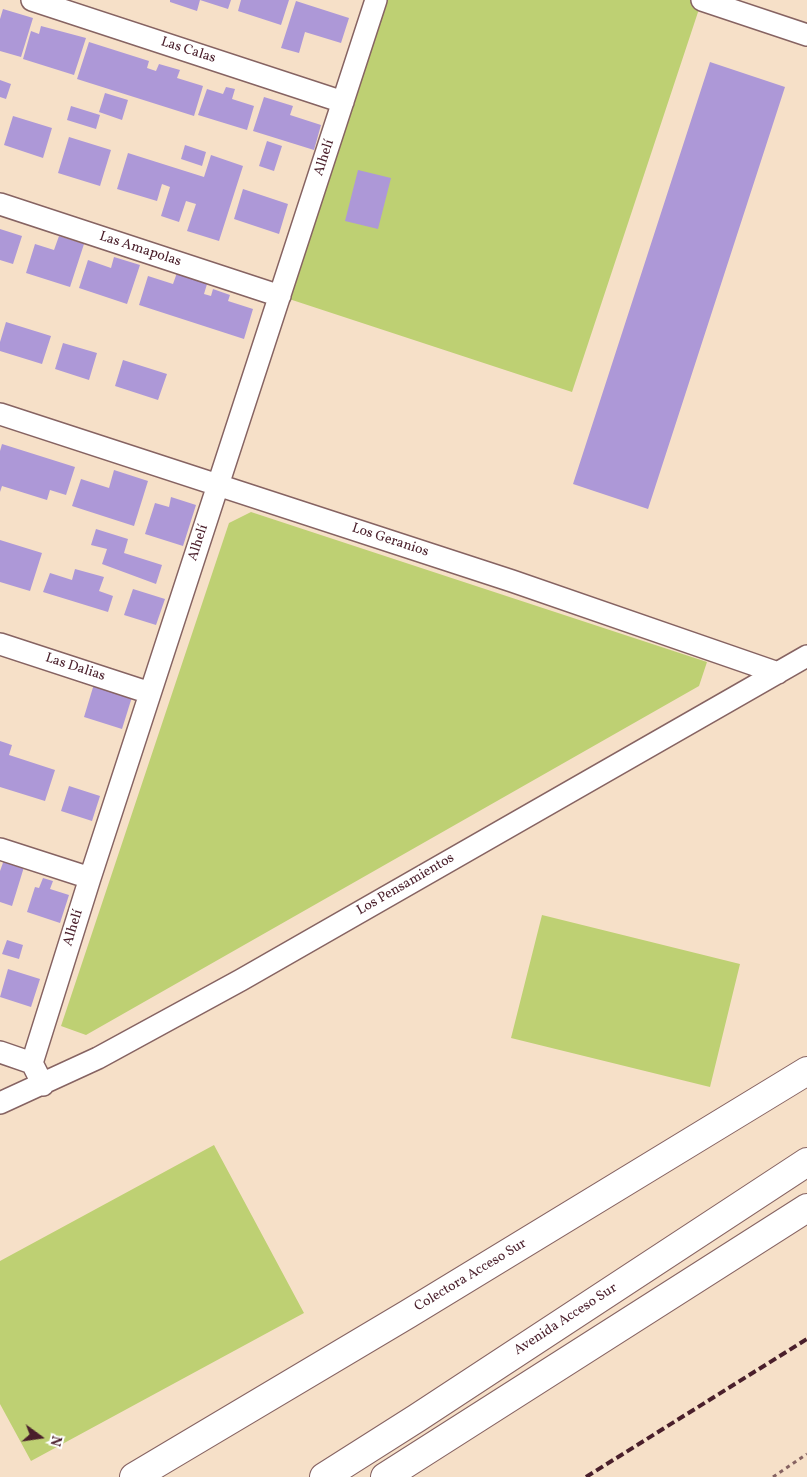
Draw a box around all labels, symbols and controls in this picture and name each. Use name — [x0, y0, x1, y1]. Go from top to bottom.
street label: Las Calas — [158, 34, 218, 68]
street label: Alhelí — [311, 138, 339, 178]
street label: Las Amapolas — [97, 229, 183, 271]
street label: Los Geranios — [349, 521, 431, 561]
street label: Alhelí — [185, 523, 213, 563]
street label: Las Dalias — [43, 650, 107, 686]
street label: Los Pensamientos — [354, 850, 458, 920]
street label: Alhelí — [60, 908, 88, 948]
street label: Colectora Acceso Sur — [412, 1236, 530, 1316]
street label: Avenida Acceso Sur — [511, 1280, 621, 1360]
north arrow — [15, 1412, 65, 1462]
text: N — [45, 1434, 65, 1448]

